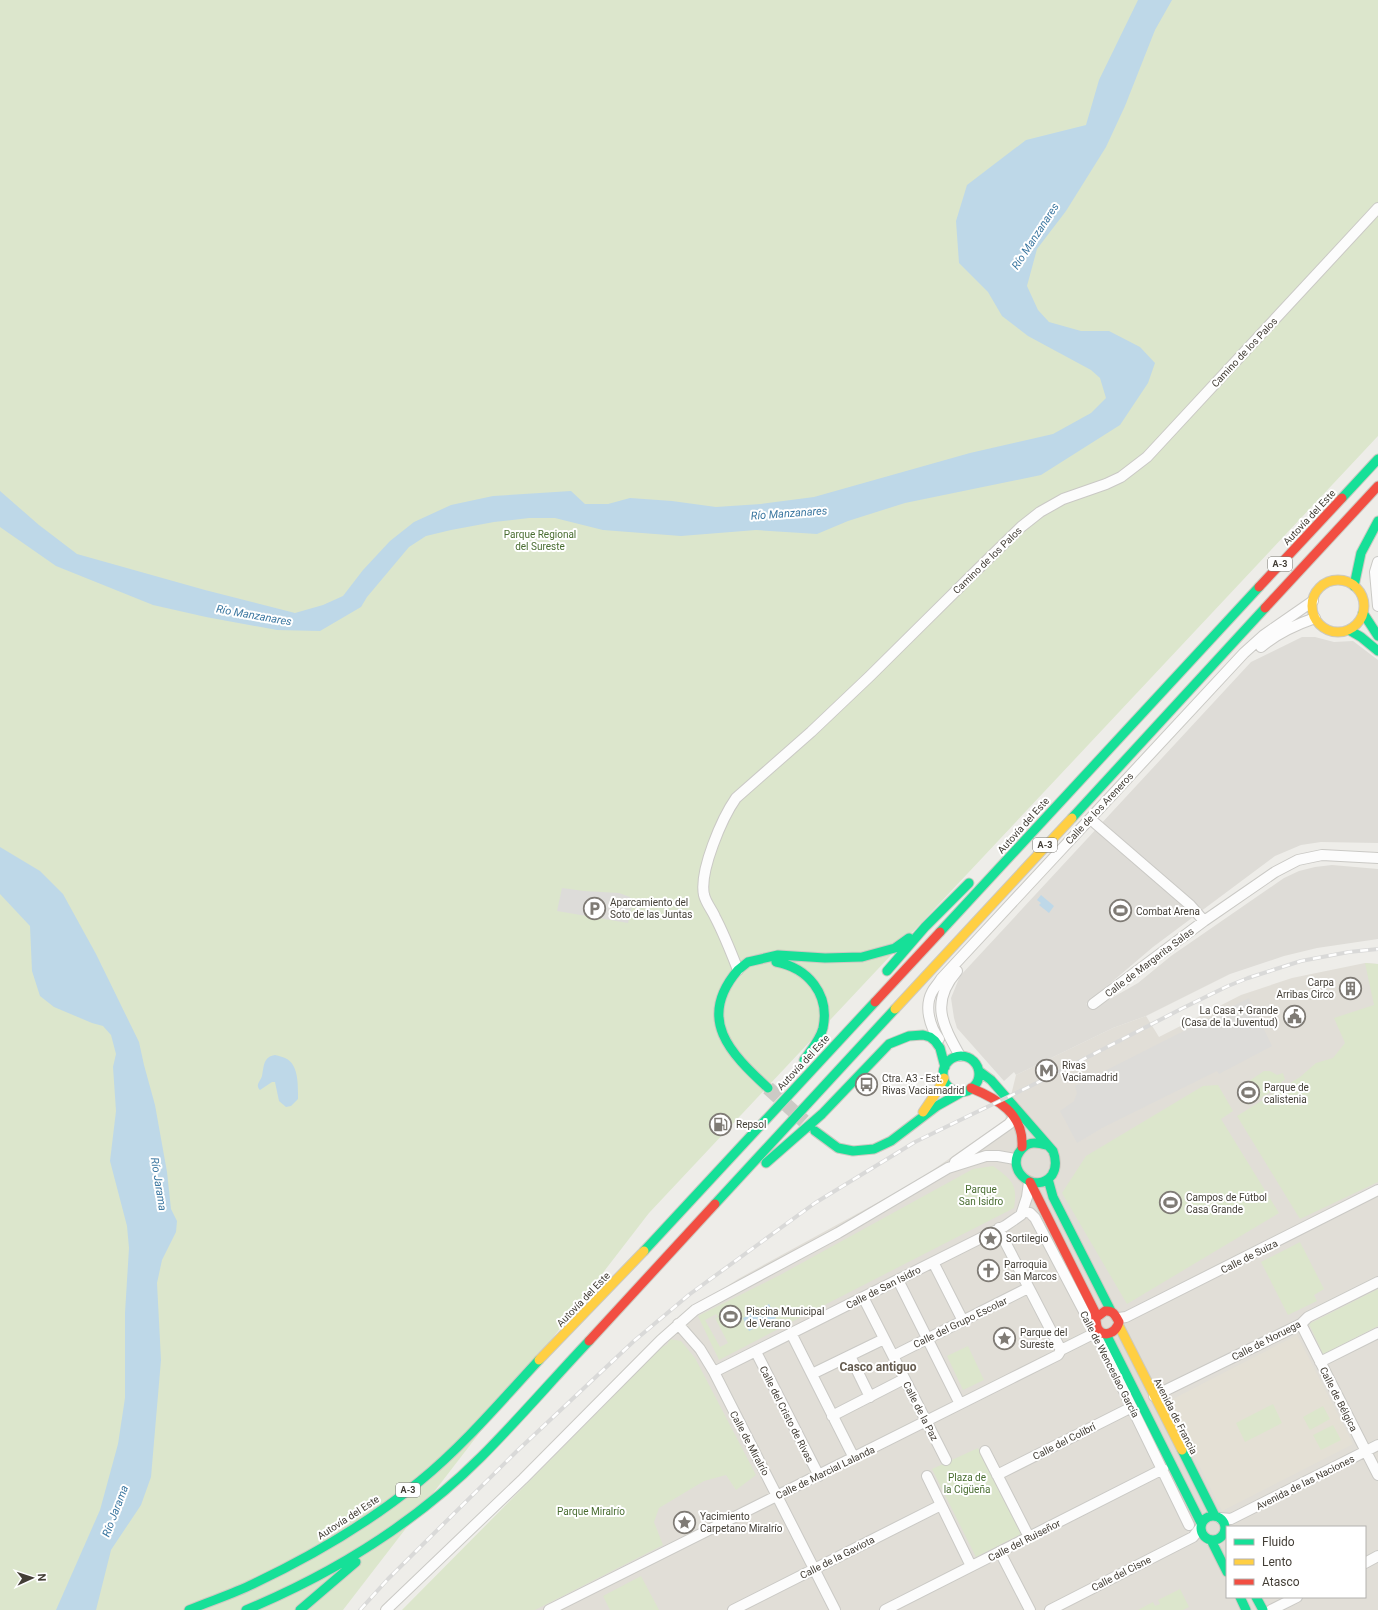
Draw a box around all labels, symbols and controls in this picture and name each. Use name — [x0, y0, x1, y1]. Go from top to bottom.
water label: Río Manzanares — [1009, 200, 1062, 272]
street label: Camino de los Palos — [1209, 315, 1279, 389]
street label: Autovía del Este — [1281, 488, 1338, 547]
water label: Río Manzanares — [750, 504, 828, 523]
street label: Camino de los Palos — [951, 525, 1024, 596]
park label: Parque Regional del Sureste — [504, 529, 576, 552]
road number: A-3 — [1268, 557, 1292, 571]
water label: Río Manzanares — [215, 602, 293, 629]
street label: Calle de los Areneros — [1063, 770, 1135, 846]
street label: Autovía del Este — [995, 795, 1051, 856]
road number: A-3 — [1033, 838, 1057, 852]
parking icon: Aparcamiento del Soto de las Juntas — [581, 895, 607, 921]
place label: Aparcamiento del Soto de las Juntas — [610, 897, 692, 920]
sports icon: Combat Arena — [1107, 898, 1133, 924]
place label: Combat Arena — [1136, 906, 1200, 917]
street label: Calle de Margarita Salas — [1103, 926, 1196, 999]
building icon: Carpa Arribas Circo — [1337, 975, 1363, 1001]
place label: Carpa Arribas Circo — [1276, 977, 1334, 1000]
public building icon: La Casa + Grande (Casa de la Juventud) — [1281, 1003, 1307, 1029]
place label: La Casa + Grande (Casa de la Juventud) — [1181, 1005, 1278, 1029]
street label: Autovía del Este — [775, 1033, 832, 1092]
metro station icon: Rivas Vaciamadrid — [1034, 1058, 1060, 1084]
place label: Rivas Vaciamadrid — [1062, 1060, 1118, 1083]
bus stop icon: Ctra. A3 - Est. Rivas Vaciamadrid — [853, 1071, 879, 1097]
place label: Ctra. A3 - Est. Rivas Vaciamadrid — [882, 1073, 964, 1096]
sports icon: Parque de calistenia — [1236, 1080, 1262, 1106]
place label: Parque de calistenia — [1264, 1082, 1309, 1105]
fuel station icon: Repsol — [708, 1111, 734, 1137]
place label: Repsol — [736, 1119, 766, 1130]
water label: Río Jarama — [148, 1156, 169, 1212]
park label: Parque San Isidro — [959, 1184, 1003, 1207]
sports icon: Campos de Fútbol Casa Grande — [1158, 1190, 1184, 1216]
place label: Campos de Fútbol Casa Grande — [1186, 1192, 1267, 1215]
place icon: Sortilegio — [978, 1225, 1004, 1251]
place label: Sortilegio — [1006, 1233, 1049, 1244]
street label: Calle de Suiza — [1219, 1237, 1279, 1275]
church icon: Parroquia San Marcos — [975, 1257, 1001, 1283]
place label: Parroquia San Marcos — [1004, 1259, 1057, 1282]
street label: Calle de San Isidro — [844, 1264, 923, 1311]
street label: Autovía del Este — [555, 1270, 612, 1329]
street label: Calle del Grupo Escolar — [912, 1295, 1009, 1350]
sports icon: Piscina Municipal de Verano — [717, 1304, 743, 1330]
place label: Piscina Municipal de Verano — [746, 1306, 824, 1329]
street label: Calle de Wenceslao García — [1078, 1309, 1141, 1419]
street label: Calle de Noruega — [1230, 1318, 1303, 1363]
place icon: Parque del Sureste — [991, 1325, 1017, 1351]
place label: Parque del Sureste — [1020, 1327, 1067, 1350]
district label: Casco antiguo — [839, 1360, 917, 1374]
street label: Calle del Cristo de Rivas — [757, 1364, 816, 1464]
street label: Calle de Bélgica — [1318, 1365, 1360, 1433]
street label: Avenida de Francia — [1152, 1376, 1200, 1456]
street label: Calle de la Paz — [901, 1380, 940, 1443]
street label: Calle de Miralrío — [728, 1409, 771, 1478]
street label: Calle del Colibrí — [1031, 1421, 1098, 1462]
street label: Calle de Marcial Lalanda — [774, 1444, 877, 1501]
street label: Avenida de las Naciones — [1254, 1453, 1356, 1512]
park label: Plaza de la Cigüeña — [944, 1472, 990, 1495]
water label: Río Jarama — [100, 1483, 131, 1539]
road number: A-3 — [396, 1483, 420, 1497]
street label: Autovía del Este — [315, 1493, 381, 1541]
park label: Parque Miralrío — [557, 1506, 625, 1517]
place icon: Yacimiento Carpetano Miralrío — [671, 1509, 697, 1535]
place label: Yacimiento Carpetano Miralrío — [700, 1511, 783, 1534]
street label: Calle del Ruiseñor — [986, 1517, 1063, 1563]
legend — [1226, 1526, 1366, 1598]
street label: Calle de la Gaviota — [798, 1534, 876, 1581]
text: Fluido — [1262, 1535, 1295, 1549]
street label: Calle del Cisne — [1090, 1554, 1153, 1593]
text: Lento — [1262, 1555, 1292, 1569]
north arrow — [12, 1558, 52, 1598]
text: N — [35, 1573, 48, 1582]
text: Atasco — [1262, 1575, 1300, 1589]

